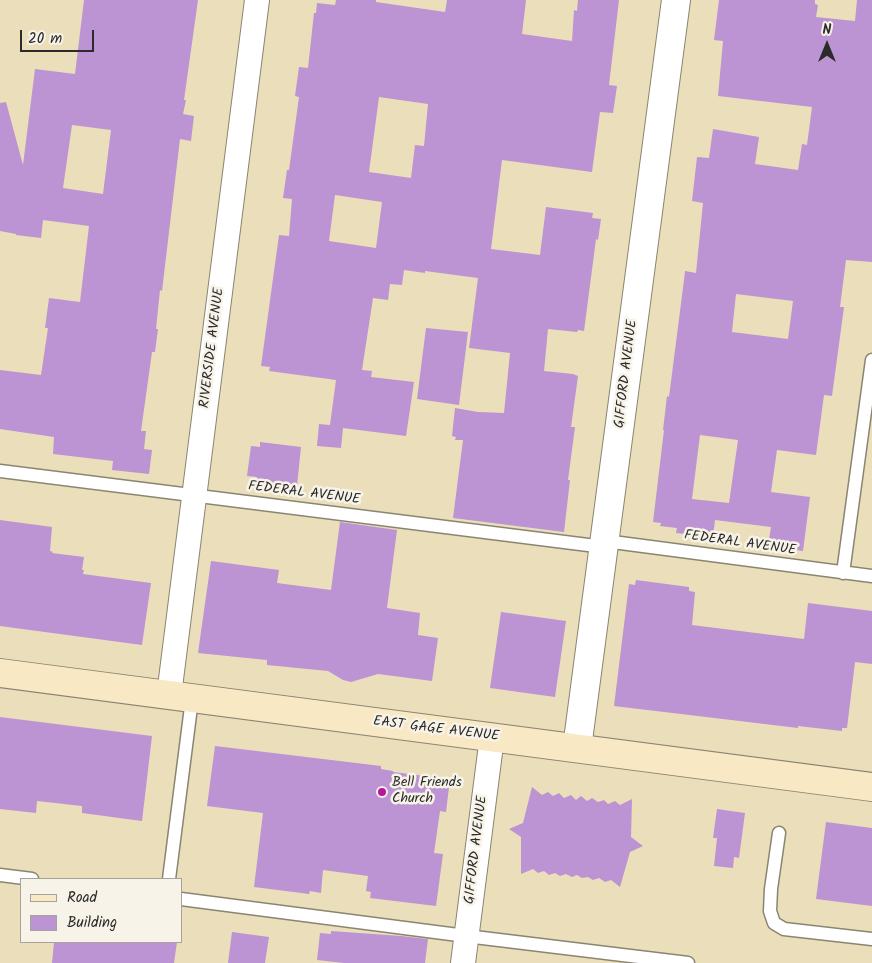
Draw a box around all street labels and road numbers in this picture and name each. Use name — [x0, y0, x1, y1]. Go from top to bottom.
street label: RIVERSIDE AVENUE — [197, 287, 229, 409]
street label: GIFFORD AVENUE — [612, 319, 642, 429]
street label: FEDERAL AVENUE — [247, 479, 361, 509]
street label: FEDERAL AVENUE — [683, 528, 797, 560]
street label: EAST GAGE AVENUE — [372, 714, 500, 746]
street label: GIFFORD AVENUE — [462, 795, 492, 905]

